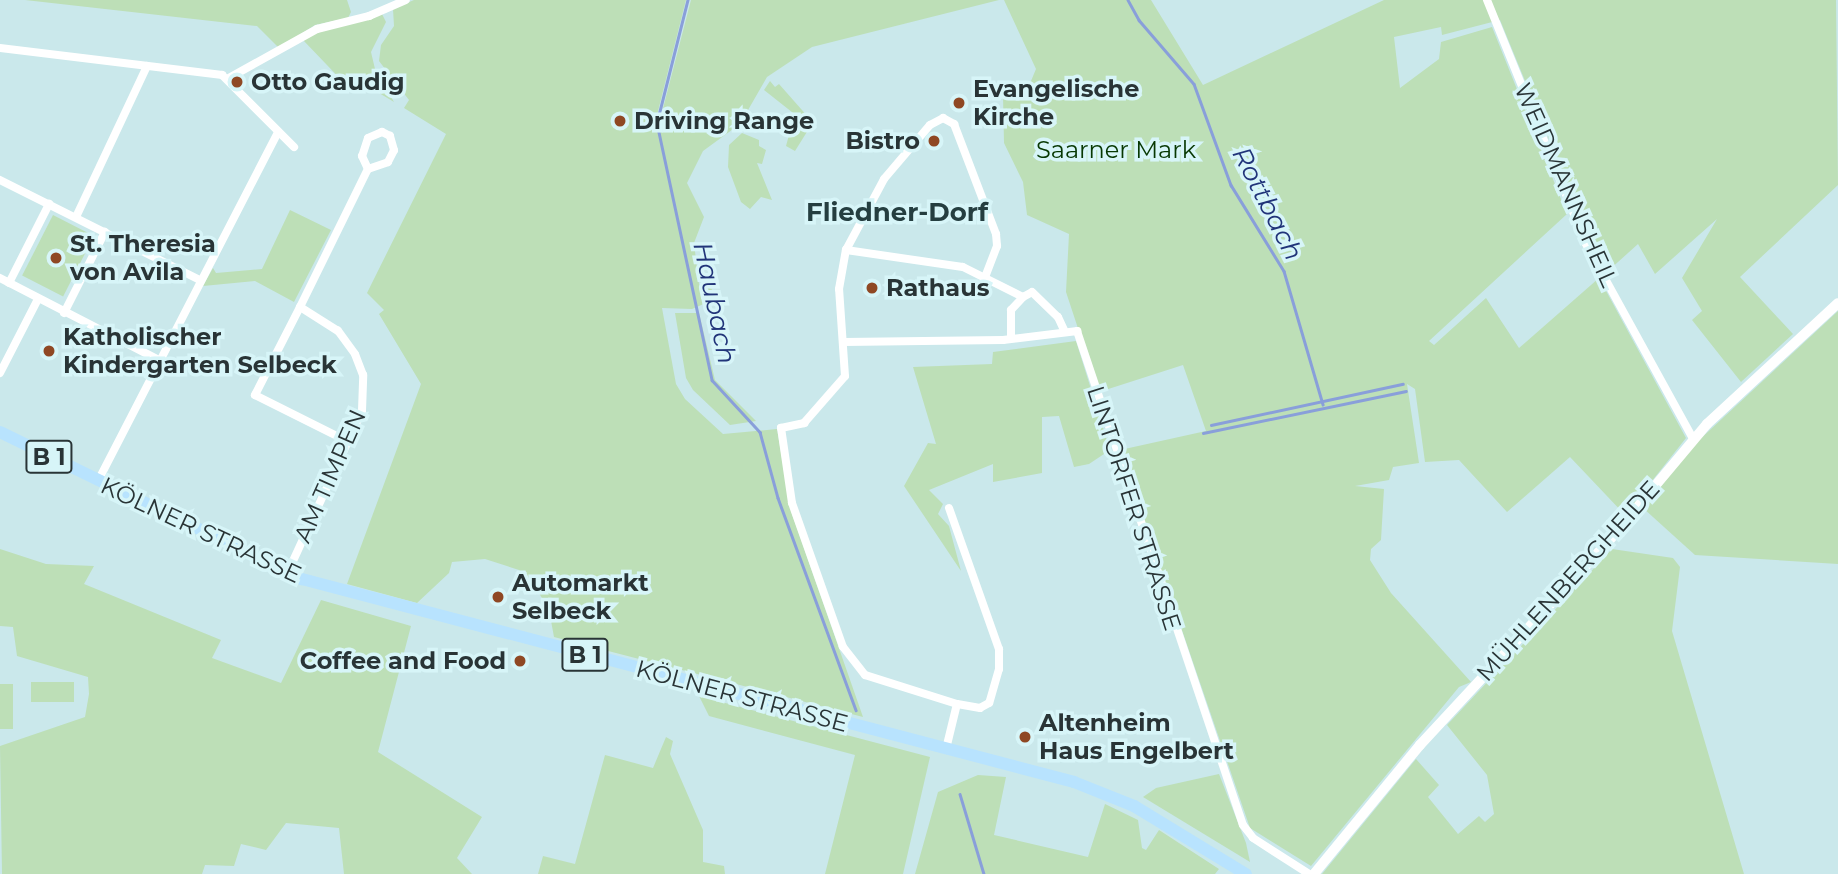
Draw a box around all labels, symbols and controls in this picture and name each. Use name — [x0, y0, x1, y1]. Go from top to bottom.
place label: Otto Gaudig — [251, 68, 405, 96]
marker: Otto Gaudig — [229, 74, 245, 90]
place label: Evangelische Kirche — [973, 75, 1139, 131]
street label: WEIDMANNSHEIL — [1508, 79, 1624, 291]
marker: Evangelische Kirche — [951, 95, 967, 111]
place label: Driving Range — [634, 107, 814, 135]
marker: Driving Range — [612, 113, 628, 129]
place label: Bistro — [845, 127, 920, 155]
marker: Bistro — [926, 133, 942, 149]
park label: Saarner Mark — [1036, 136, 1196, 164]
water label: Rottbach — [1225, 142, 1309, 266]
district label: Fliedner-Dorf — [806, 197, 988, 229]
place label: St. Theresia von Avila — [70, 230, 216, 286]
water label: Haubach — [686, 239, 742, 367]
marker: St. Theresia von Avila — [48, 250, 64, 266]
place label: Rathaus — [886, 274, 989, 302]
marker: Rathaus — [864, 280, 880, 296]
place label: Katholischer Kindergarten Selbeck — [63, 323, 337, 379]
marker: Katholischer Kindergarten Selbeck — [41, 343, 57, 359]
street label: LINTORFER STRASSE — [1081, 382, 1187, 634]
street label: AM TIMPEN — [288, 405, 372, 547]
road number: B 1 — [24, 438, 74, 477]
street label: KÖLNER STRASSE — [96, 471, 306, 589]
street label: MÜHLENBERGHEIDE — [1470, 475, 1666, 687]
place label: Automarkt Selbeck — [512, 569, 649, 625]
marker: Automarkt Selbeck — [490, 589, 506, 605]
road number: B 1 — [560, 636, 610, 674]
place label: Coffee and Food — [300, 647, 506, 675]
marker: Coffee and Food — [512, 653, 528, 669]
street label: KÖLNER STRASSE — [633, 654, 851, 738]
place label: Altenheim Haus Engelbert — [1039, 709, 1234, 765]
marker: Altenheim Haus Engelbert — [1017, 729, 1033, 745]

